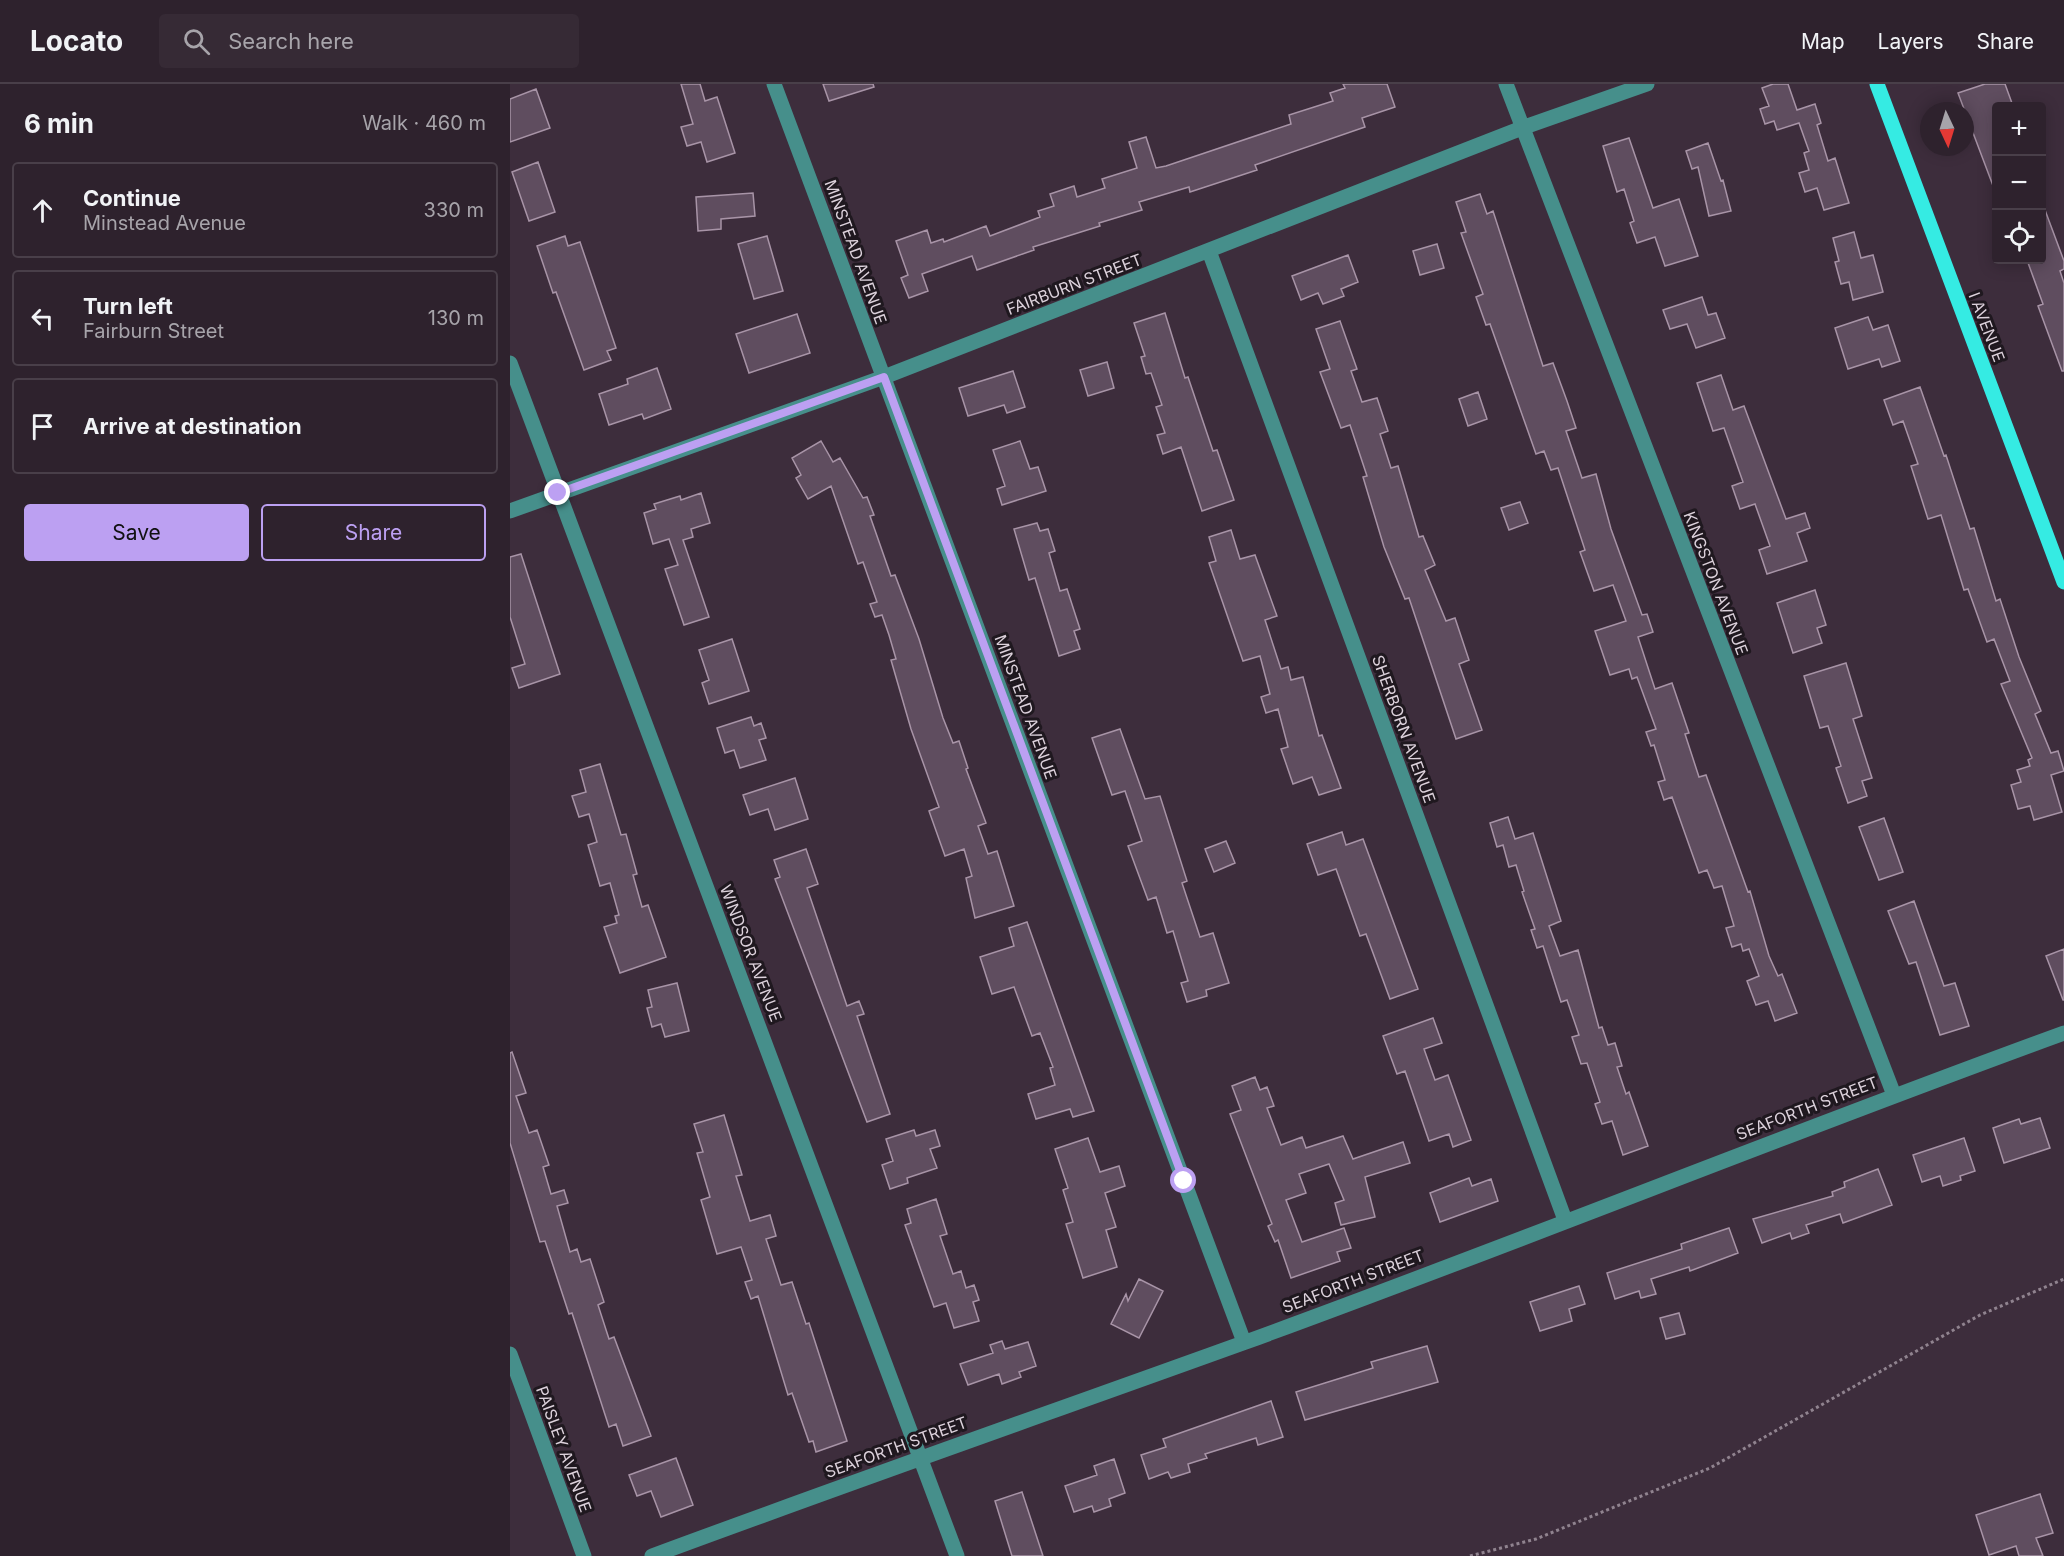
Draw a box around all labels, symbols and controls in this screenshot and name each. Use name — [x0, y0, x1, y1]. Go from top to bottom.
search box — [159, 14, 579, 68]
text: Locato — [30, 24, 123, 58]
icon: search — [180, 25, 213, 58]
text: Search here — [228, 28, 354, 54]
text: Map — [1801, 29, 1845, 54]
text: Layers — [1878, 29, 1944, 54]
text: Share — [1977, 29, 2034, 54]
north arrow — [1920, 102, 1974, 156]
map controls — [1992, 102, 2046, 264]
button: + — [1992, 102, 2046, 156]
text: 6 min — [24, 108, 94, 139]
text: Walk · 460 m — [362, 111, 486, 135]
button: − — [1992, 156, 2046, 210]
street label: MINSTEAD AVENUE — [821, 177, 891, 327]
text: Continue — [83, 185, 181, 211]
icon: ahead — [26, 194, 59, 227]
text: 330 m — [424, 198, 484, 222]
button: locate — [1992, 210, 2046, 264]
text: Minstead Avenue — [83, 211, 246, 235]
street label: FAIRBURN STREET — [1004, 249, 1144, 319]
street label: I AVENUE — [1965, 289, 2009, 365]
text: Turn left — [83, 293, 173, 319]
icon: left — [26, 302, 59, 335]
text: 130 m — [428, 306, 484, 330]
text: Fairburn Street — [83, 319, 224, 343]
icon: arrive — [26, 410, 59, 443]
text: Arrive at destination — [83, 413, 302, 439]
route end — [544, 479, 570, 505]
button: Save — [24, 504, 249, 561]
button: Share — [261, 504, 486, 561]
street label: KINGSTON AVENUE — [1679, 508, 1753, 658]
street label: MINSTEAD AVENUE — [991, 632, 1061, 782]
street label: SHERBORN AVENUE — [1368, 652, 1440, 806]
street label: WINDSOR AVENUE — [716, 882, 786, 1024]
street label: SEAFORTH STREET — [1733, 1072, 1881, 1144]
route start — [1170, 1167, 1196, 1193]
street label: SEAFORTH STREET — [1279, 1245, 1427, 1317]
street label: PAISLEY AVENUE — [532, 1383, 596, 1515]
street label: SEAFORTH STREET — [822, 1412, 970, 1482]

